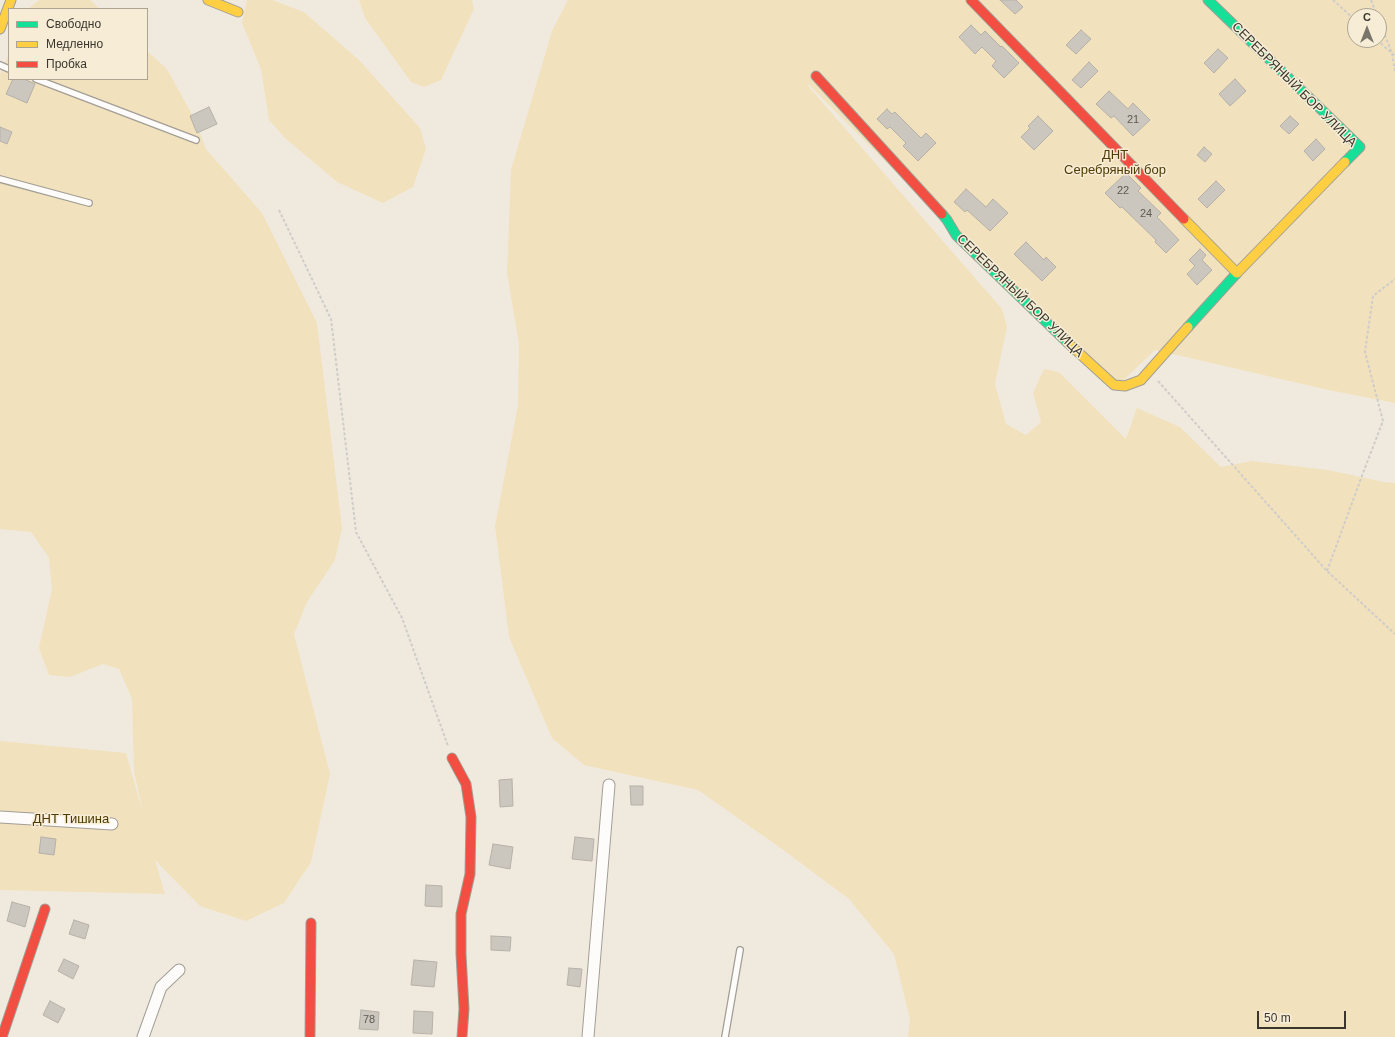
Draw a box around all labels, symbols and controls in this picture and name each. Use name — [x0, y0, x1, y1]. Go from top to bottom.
legend — [8, 8, 148, 80]
north arrow — [1347, 8, 1387, 48]
text: С — [1363, 11, 1371, 23]
text: Свободно — [46, 17, 101, 31]
street label: СЕРЕБРЯНЫЙ БОР УЛИЦА — [1228, 19, 1360, 151]
text: Медленно — [46, 37, 103, 51]
text: Пробка — [46, 57, 87, 71]
house number: 21 — [1127, 113, 1139, 127]
park label: ДНТ Серебряный бор — [1064, 147, 1166, 178]
house number: 22 — [1117, 184, 1129, 198]
house number: 24 — [1140, 207, 1152, 221]
street label: СЕРЕБРЯНЫЙ БОР УЛИЦА — [953, 231, 1087, 361]
park label: ДНТ Тишина — [33, 811, 109, 827]
scale bar — [1259, 1003, 1348, 1029]
text: 50 m — [1264, 1011, 1291, 1025]
house number: 78 — [363, 1013, 375, 1027]

